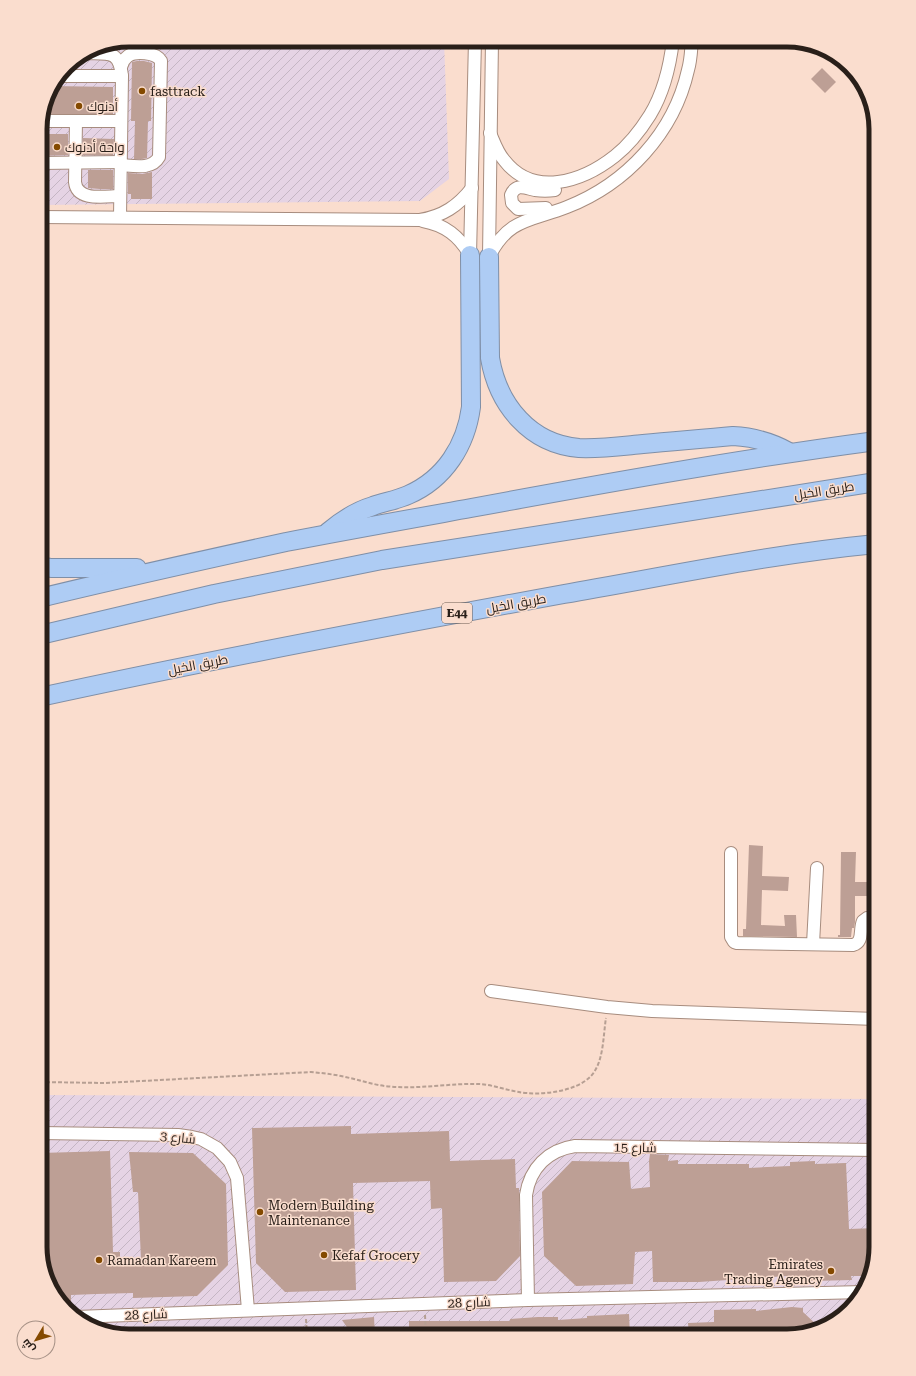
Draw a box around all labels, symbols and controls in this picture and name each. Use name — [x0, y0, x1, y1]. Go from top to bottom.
place label: fasttrack — [150, 84, 206, 99]
marker: fasttrack — [137, 86, 147, 96]
place label: أدنوك — [87, 98, 118, 114]
marker: أدنوك — [74, 101, 84, 111]
place label: واحة أدنوك — [65, 139, 125, 155]
marker: واحة أدنوك — [52, 142, 62, 152]
street label: طريق الخيل — [793, 478, 855, 503]
street label: طريق الخيل — [485, 591, 547, 616]
road number: E44 — [442, 603, 472, 623]
street label: طريق الخيل — [167, 651, 229, 678]
street label: شارع 3 — [159, 1128, 197, 1148]
street label: شارع 15 — [613, 1140, 657, 1156]
place label: Modern Building Maintenance — [268, 1198, 374, 1228]
marker: Modern Building Maintenance — [255, 1207, 265, 1217]
place label: Kefaf Grocery — [332, 1248, 420, 1263]
marker: Kefaf Grocery — [319, 1250, 329, 1260]
place label: Ramadan Kareem — [107, 1253, 217, 1268]
marker: Ramadan Kareem — [94, 1255, 104, 1265]
place label: Emirates Trading Agency — [724, 1257, 823, 1287]
marker: Emirates Trading Agency — [826, 1266, 836, 1276]
street label: شارع 28 — [447, 1294, 491, 1312]
street label: شارع 28 — [124, 1306, 168, 1324]
north arrow — [16, 1320, 56, 1360]
text: ش — [19, 1336, 38, 1355]

